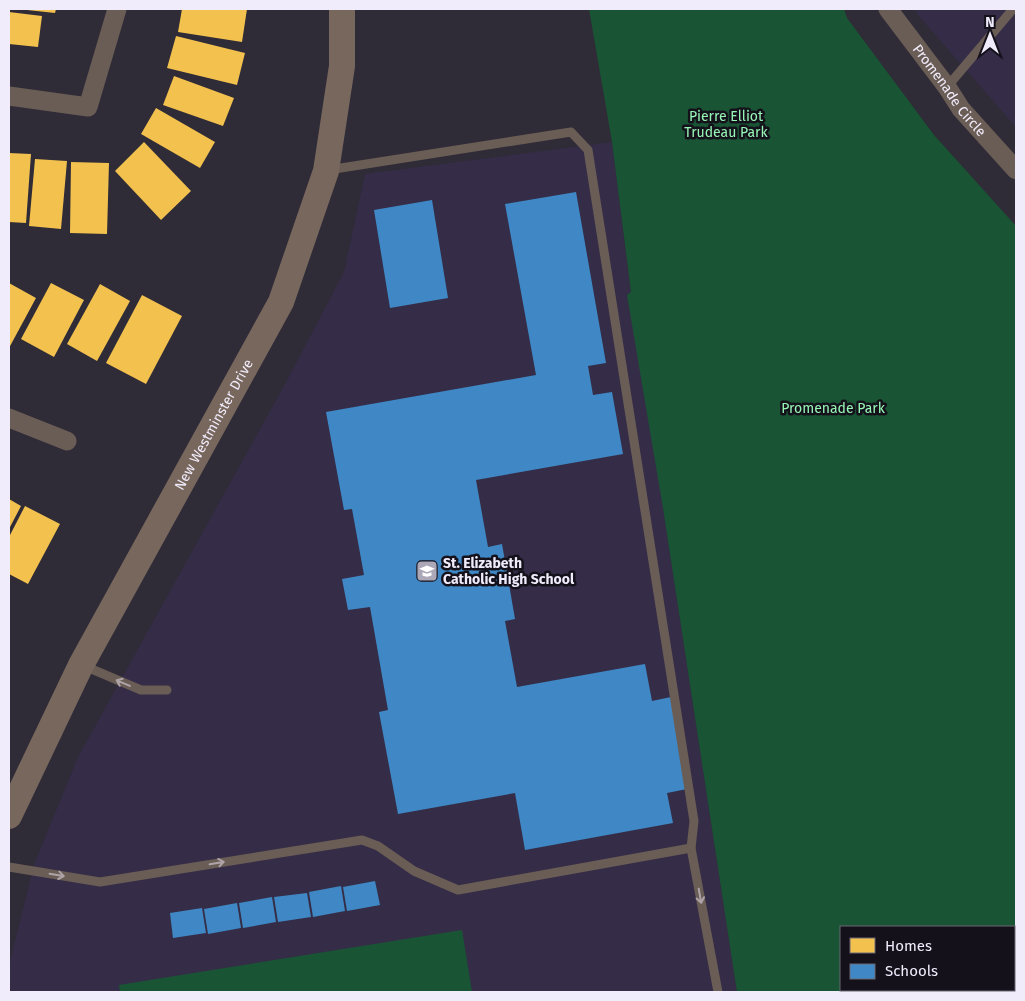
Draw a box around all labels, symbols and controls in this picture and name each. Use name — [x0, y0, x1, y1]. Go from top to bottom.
north arrow — [965, 10, 1015, 60]
text: N — [985, 14, 995, 31]
street label: Promenade Circle — [909, 41, 990, 140]
park label: Pierre Elliot Trudeau Park — [684, 108, 768, 141]
street label: New Westminster Drive — [171, 356, 257, 493]
park label: Promenade Park — [781, 400, 886, 417]
place label: St. Elizabeth Catholic High School — [443, 555, 575, 588]
school or university icon: St. Elizabeth Catholic High School — [415, 559, 439, 583]
one-way arrow — [116, 678, 131, 687]
one-way arrow — [209, 858, 225, 868]
one-way arrow — [49, 870, 65, 880]
one-way arrow — [696, 887, 706, 903]
legend — [840, 926, 1015, 991]
text: Homes — [885, 937, 932, 955]
text: Schools — [885, 962, 938, 980]

